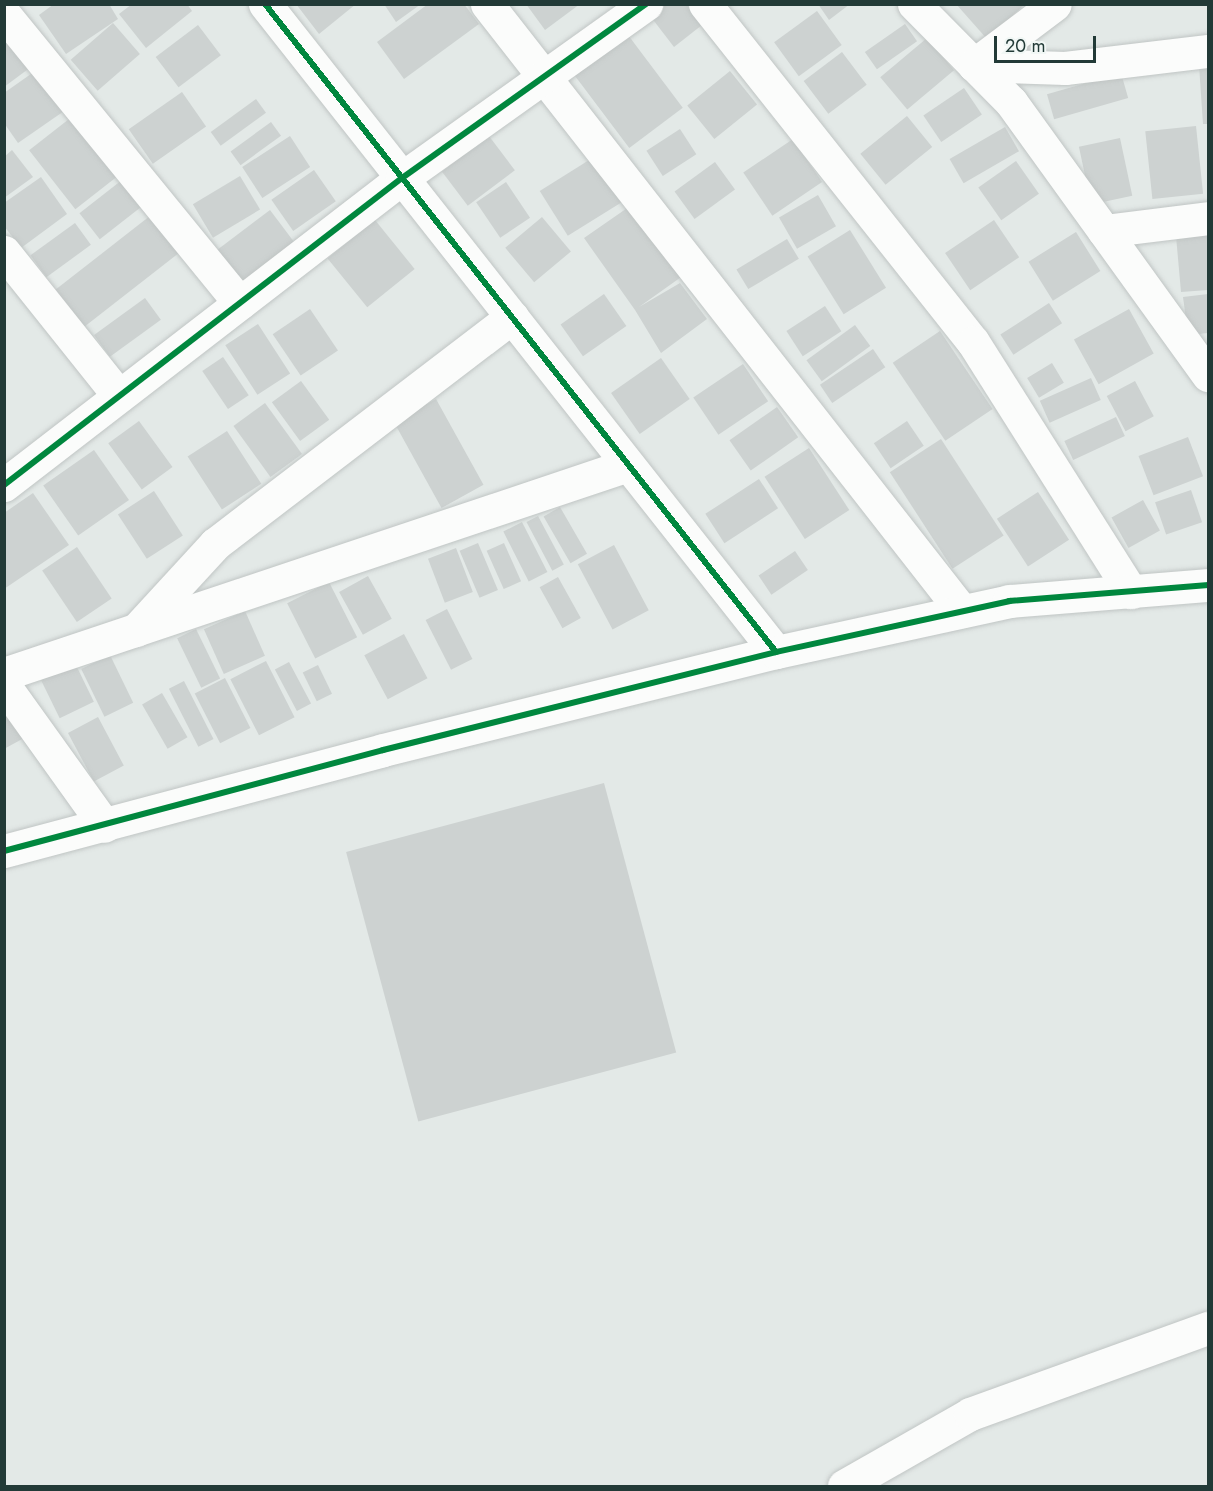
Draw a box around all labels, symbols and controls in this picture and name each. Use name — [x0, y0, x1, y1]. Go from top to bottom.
scale bar — [997, 24, 1099, 62]
text: 20 m — [1005, 33, 1045, 59]

